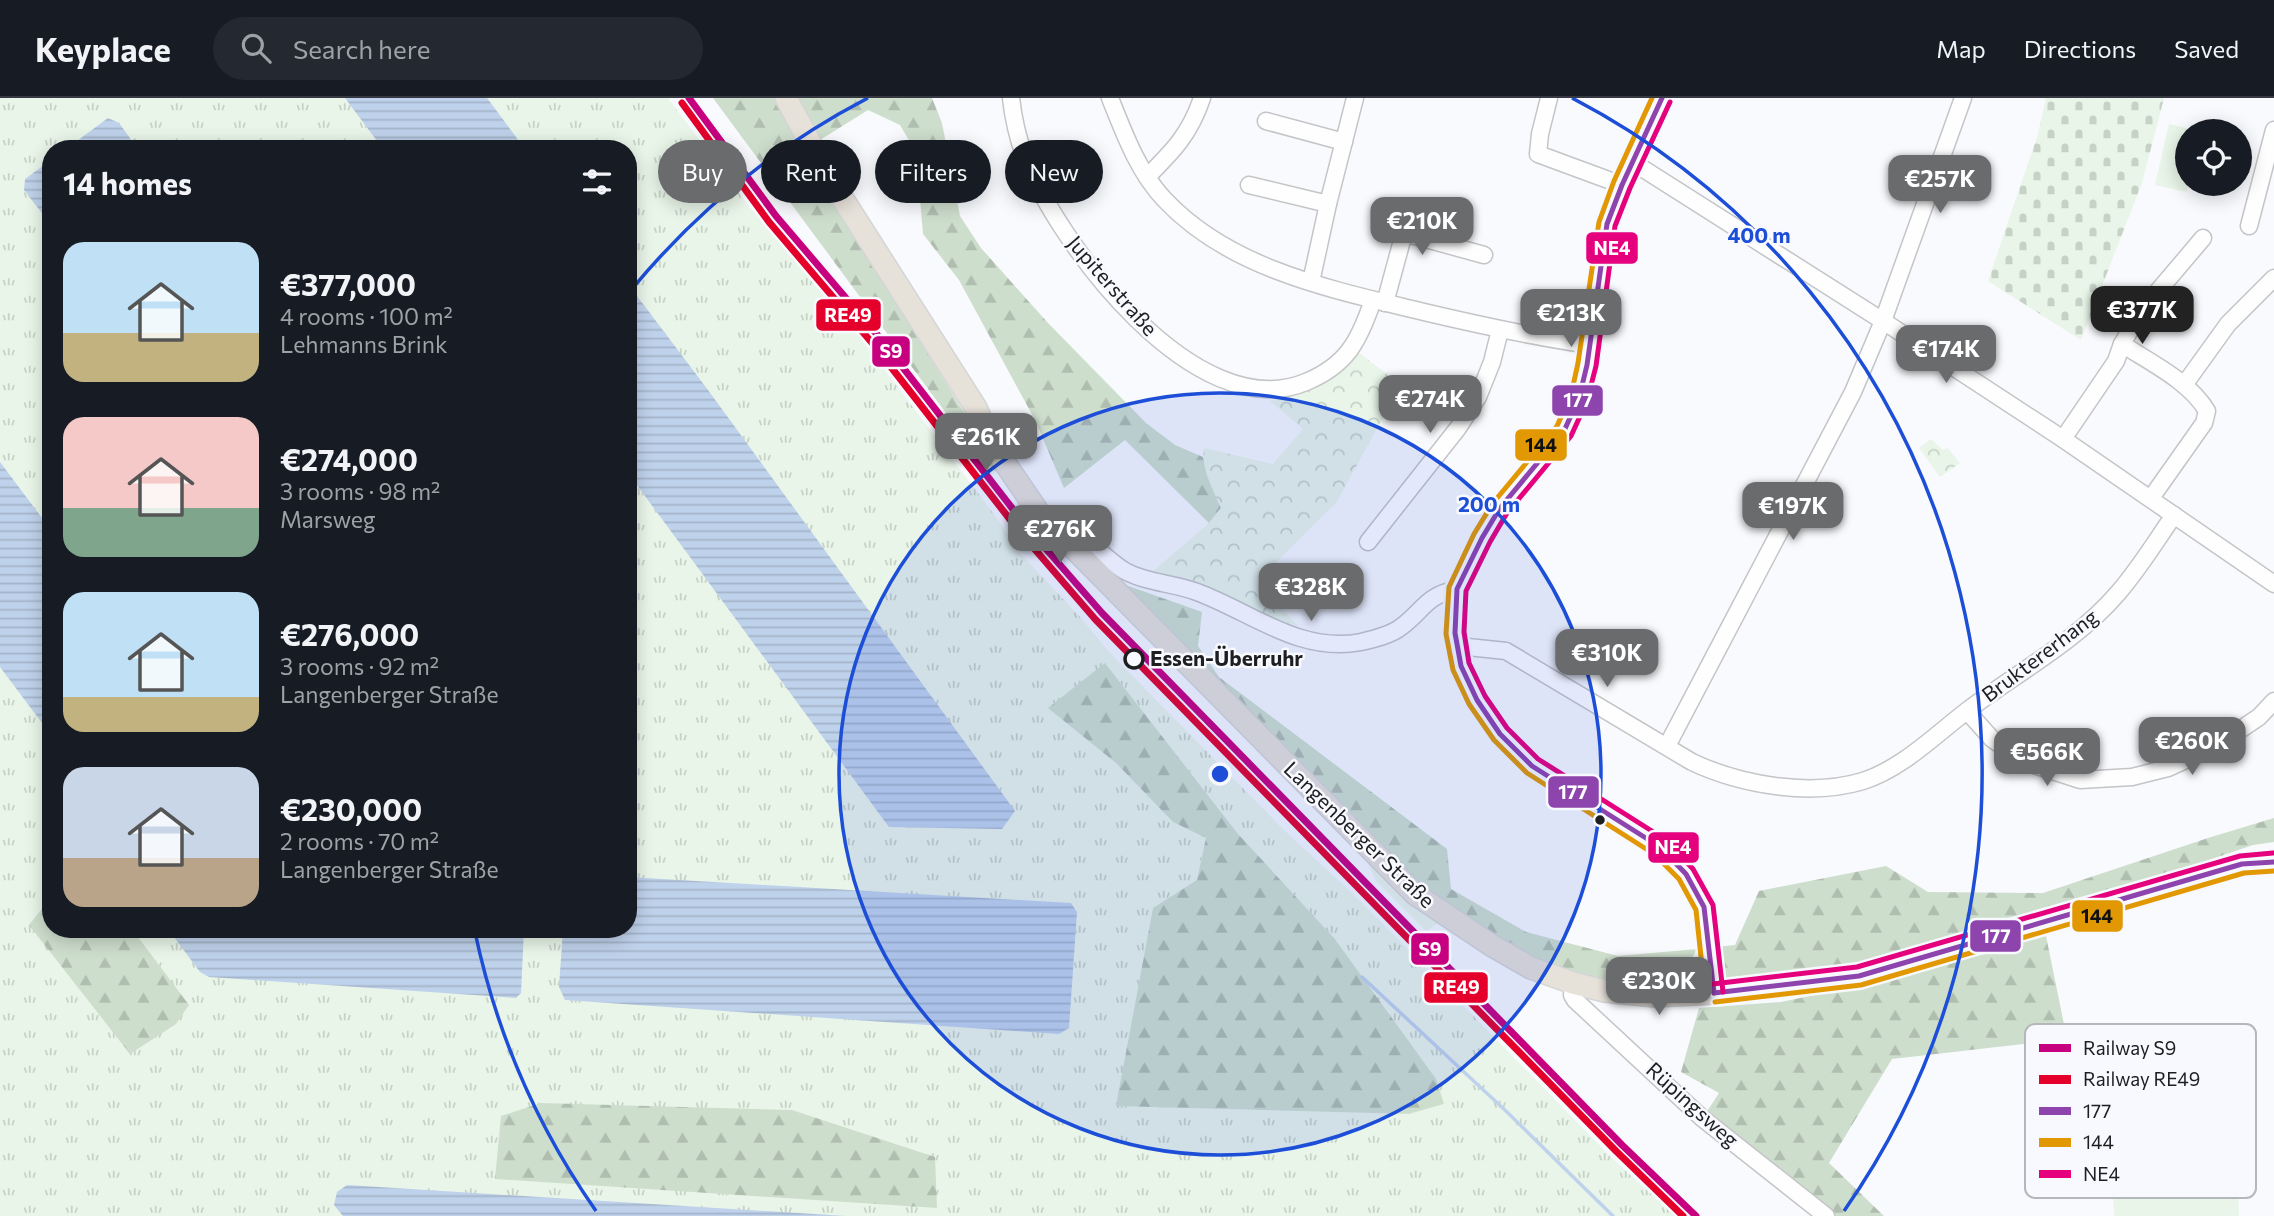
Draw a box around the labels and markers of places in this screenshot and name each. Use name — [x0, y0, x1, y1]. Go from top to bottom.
pin: €257K — [1891, 156, 1989, 215]
pin: €210K — [1373, 198, 1471, 257]
pin: €377K — [2093, 286, 2191, 346]
pin: €213K — [1522, 289, 1620, 349]
pin: €174K — [1897, 326, 1995, 385]
pin: €274K — [1381, 376, 1479, 435]
pin: €261K — [937, 414, 1035, 473]
pin: €197K — [1744, 482, 1842, 542]
pin: €276K — [1011, 505, 1109, 565]
pin: €328K — [1262, 564, 1360, 623]
pin: €310K — [1558, 630, 1656, 689]
place label: Essen-Überruhr — [1150, 645, 1303, 670]
marker: Essen-Überruhr — [1124, 649, 1144, 669]
pin: €260K — [2143, 718, 2241, 777]
pin: €566K — [1998, 728, 2096, 788]
centre of rings — [1208, 762, 1232, 786]
unlabelled marker — [1593, 813, 1607, 827]
pin: €230K — [1610, 958, 1708, 1017]

